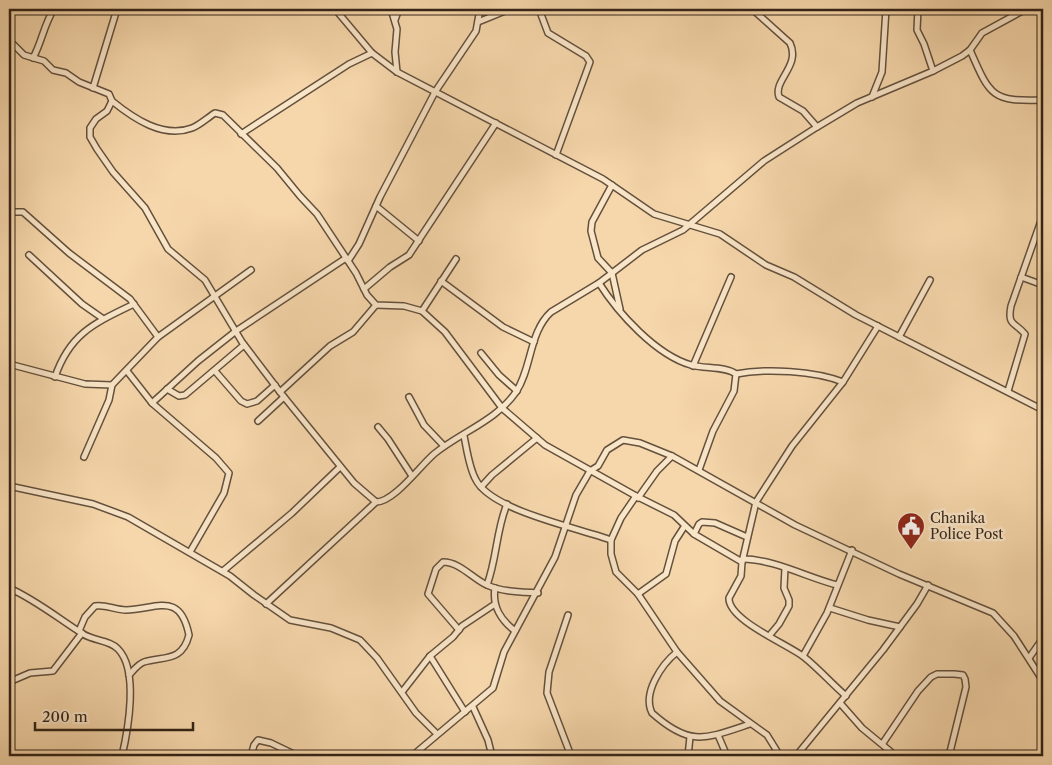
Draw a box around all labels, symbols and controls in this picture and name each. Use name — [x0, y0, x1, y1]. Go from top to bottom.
place label: Chanika Police Post — [930, 509, 1003, 543]
public building icon: Chanika Police Post — [896, 511, 926, 550]
scale bar — [35, 700, 192, 732]
text: 200 m — [42, 707, 88, 726]

